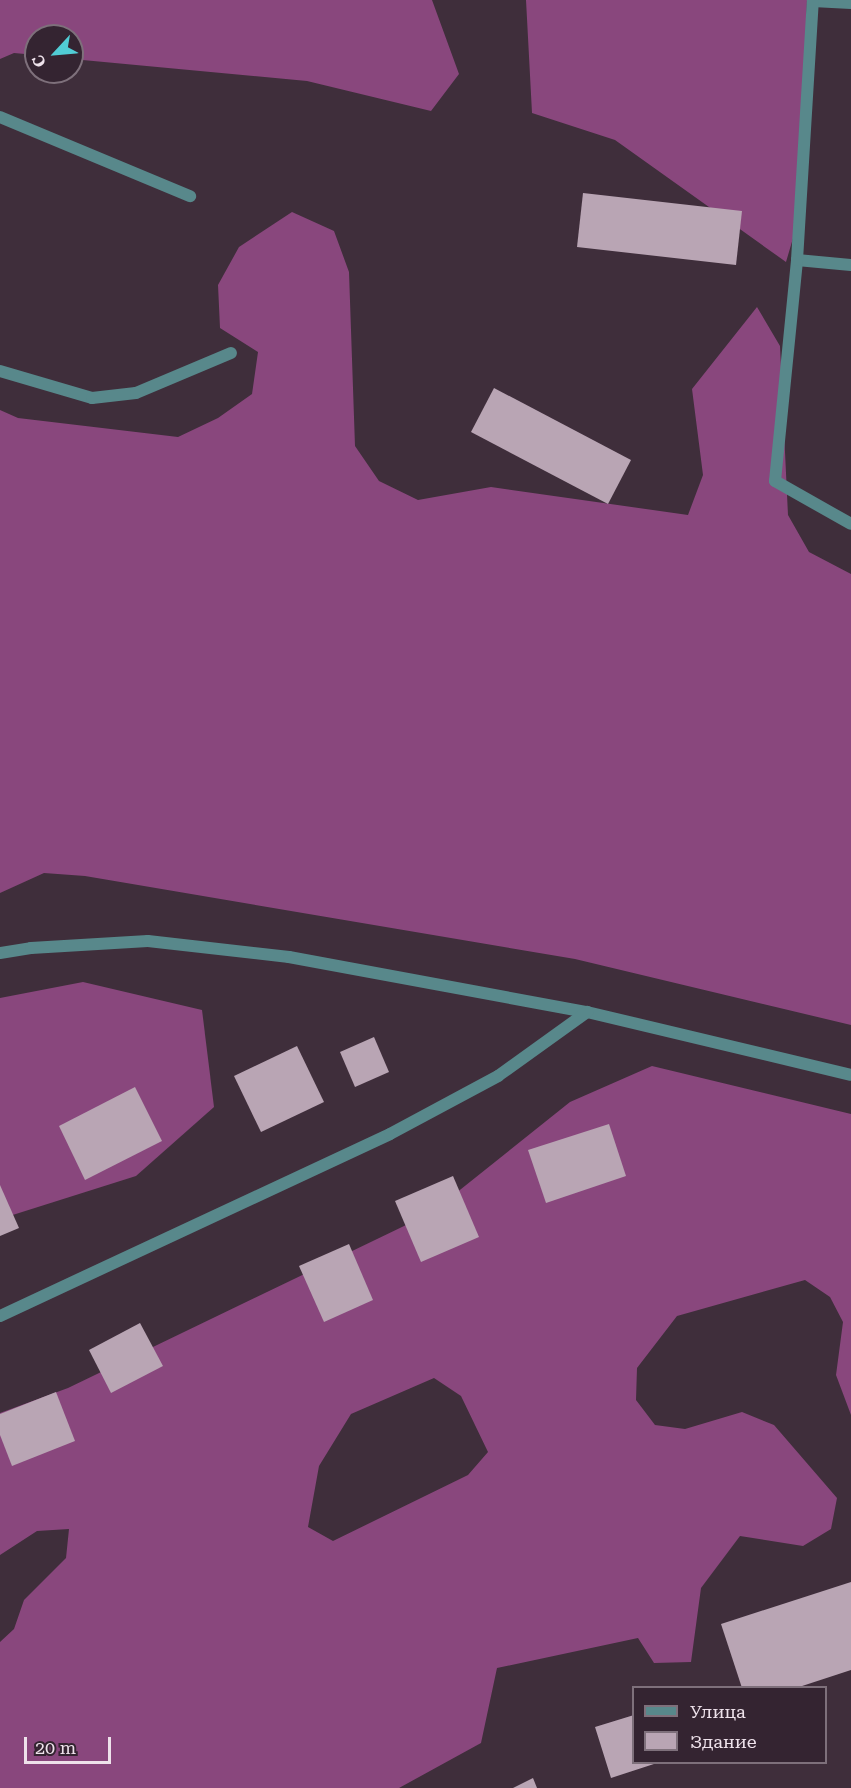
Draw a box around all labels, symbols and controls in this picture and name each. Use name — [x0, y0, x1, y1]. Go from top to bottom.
north arrow — [24, 24, 84, 84]
text: С — [28, 52, 50, 70]
legend — [632, 1686, 827, 1764]
text: Улица — [690, 1701, 746, 1722]
scale bar — [27, 1725, 114, 1763]
text: Здание — [690, 1731, 757, 1752]
text: 20 m — [35, 1737, 76, 1758]

